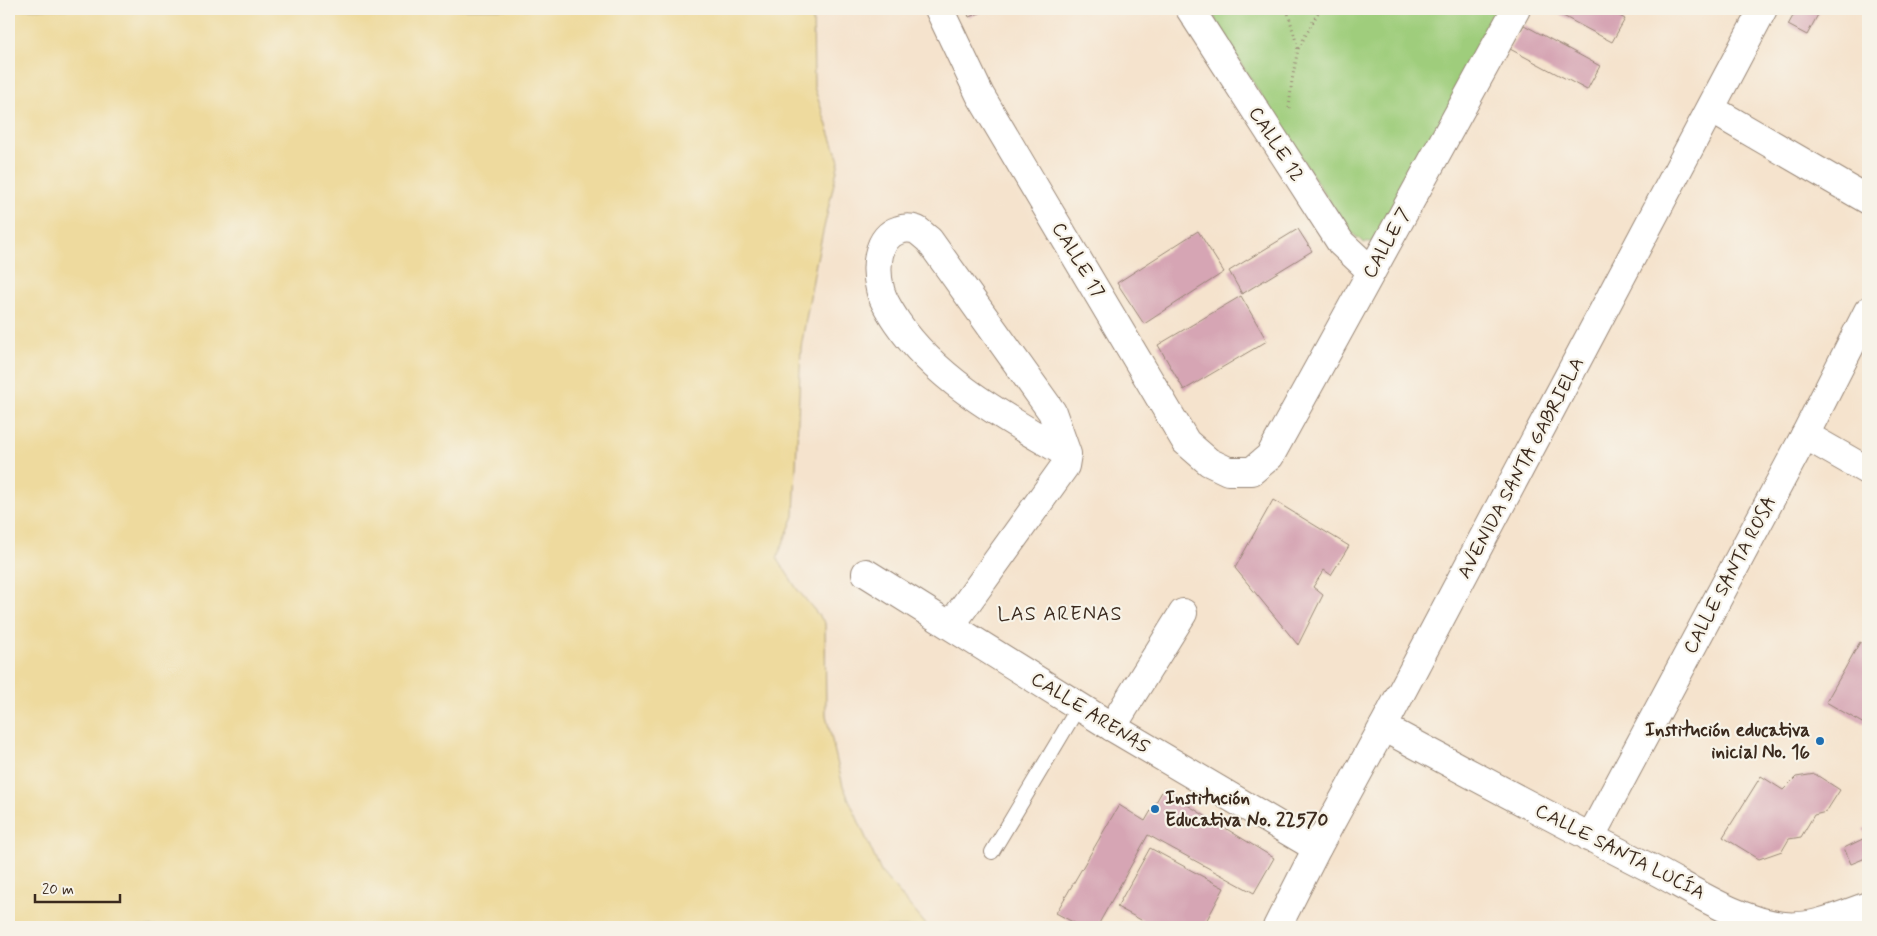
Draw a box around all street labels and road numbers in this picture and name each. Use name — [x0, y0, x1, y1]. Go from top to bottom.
street label: CALLE 12 — [1243, 102, 1309, 186]
street label: CALLE 7 — [1357, 203, 1417, 283]
street label: CALLE 17 — [1046, 218, 1110, 302]
street label: AVENIDA SANTA GABRIELA — [1452, 353, 1590, 583]
street label: CALLE SANTA ROSA — [1678, 492, 1782, 658]
street label: CALLE ARENAS — [1026, 667, 1154, 760]
street label: CALLE SANTA LUCÍA — [1531, 797, 1710, 906]

